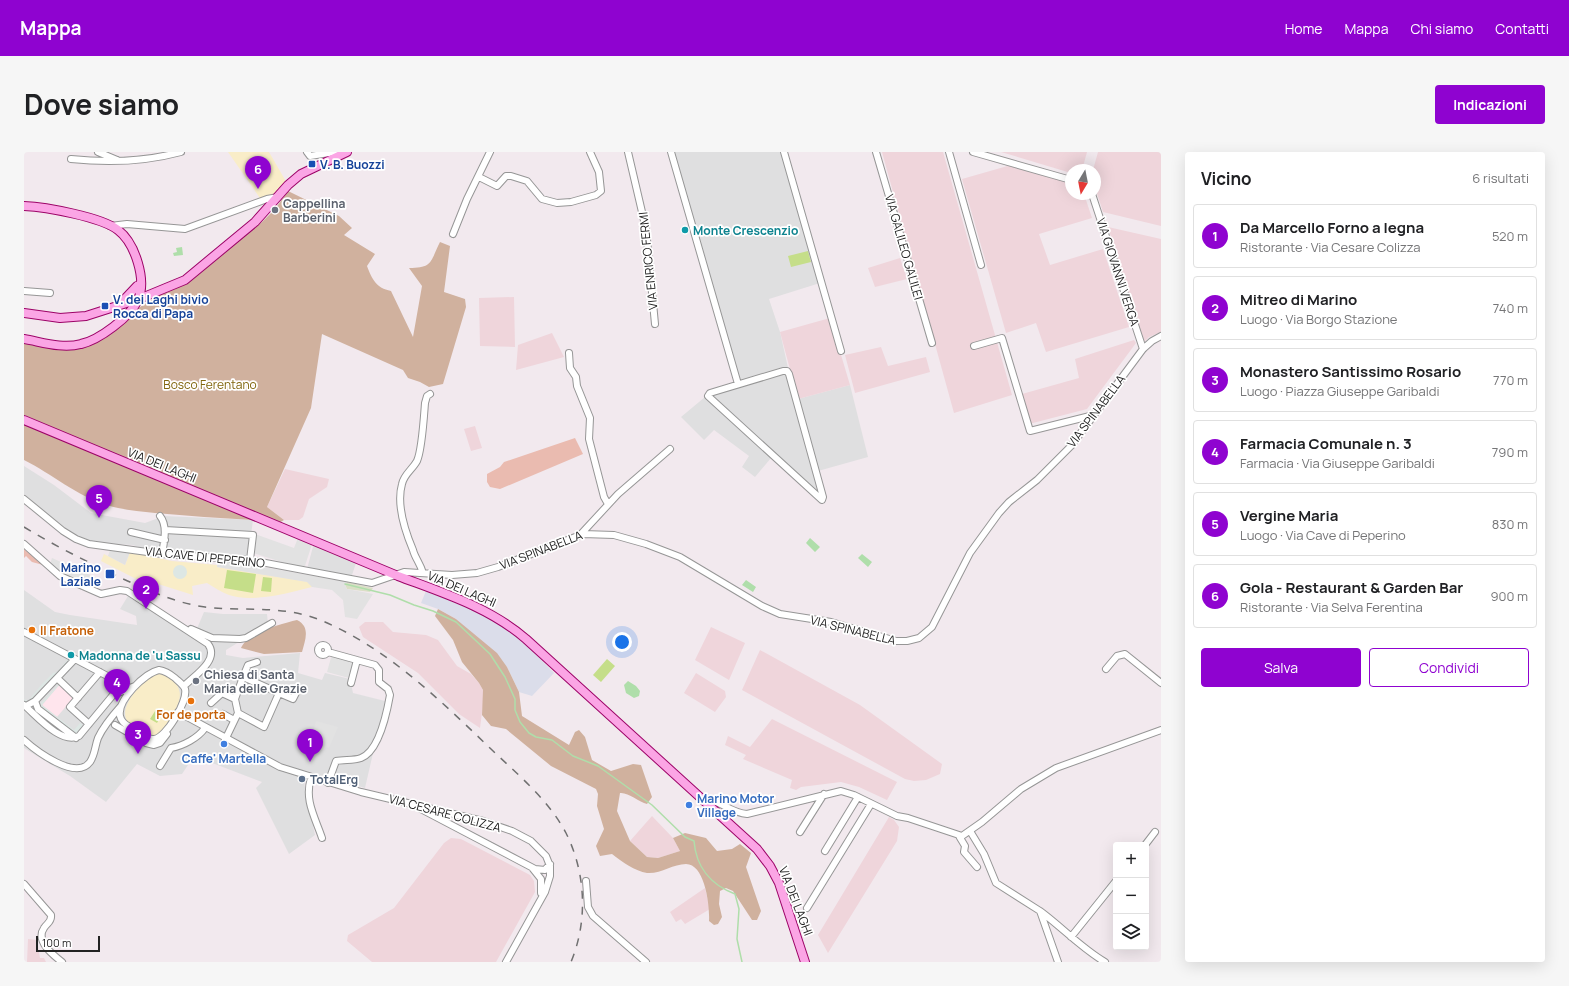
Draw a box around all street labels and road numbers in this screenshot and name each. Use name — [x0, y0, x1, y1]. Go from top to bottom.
street label: VIA GALILEO GALILEI — [881, 192, 927, 302]
street label: VIA ENRICO FERMI — [634, 211, 662, 311]
street label: VIA GIOVANNI VERGA — [1092, 216, 1144, 329]
street label: VIA SPINABELLA — [1063, 371, 1129, 451]
street label: VIA DEI LAGHI — [125, 443, 199, 487]
street label: VIA SPINABELLA — [497, 526, 585, 574]
street label: VIA CAVE DI PEPERINO — [144, 542, 266, 572]
street label: VIA DEI LAGHI — [425, 567, 499, 611]
street label: VIA SPINABELLA — [809, 611, 898, 649]
street label: VIA CESARE COLIZZA — [387, 790, 503, 836]
street label: VIA DEI LAGHI — [775, 864, 817, 938]

